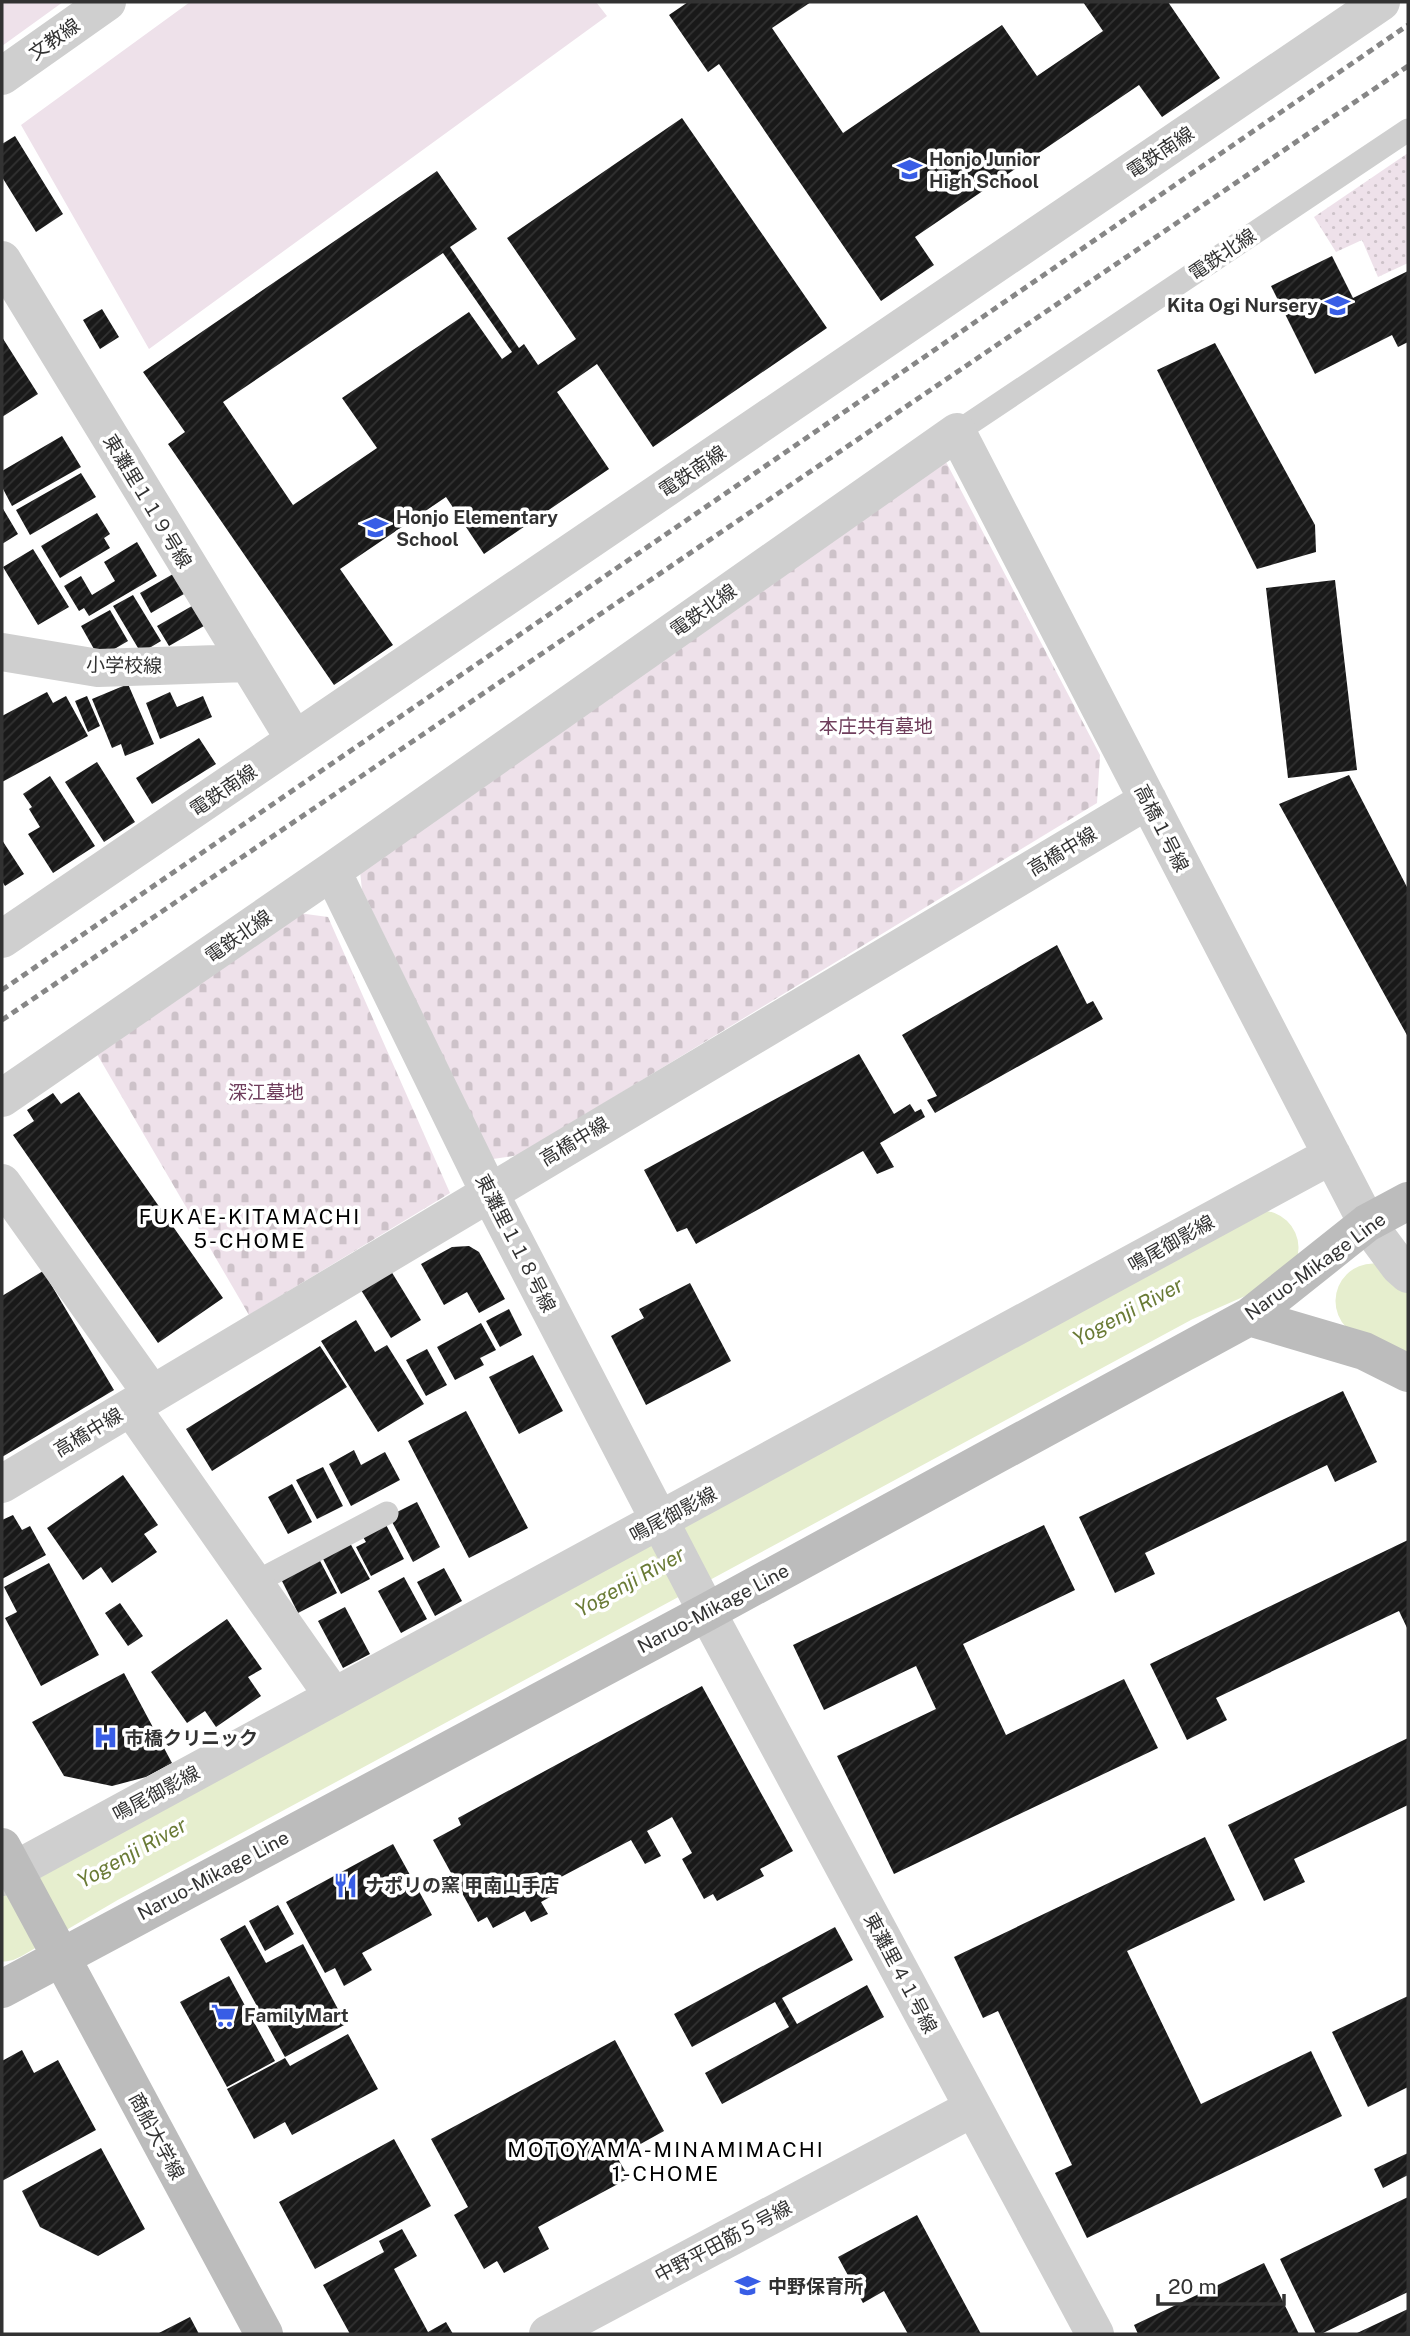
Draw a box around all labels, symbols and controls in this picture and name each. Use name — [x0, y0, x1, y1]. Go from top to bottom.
street label: 文教線 — [24, 14, 84, 64]
street label: 電鉄南線 — [1122, 122, 1198, 182]
place label: Honjo Junior High School — [929, 148, 1040, 192]
school or university icon: Honjo Junior High School — [895, 156, 923, 184]
street label: 電鉄北線 — [1184, 224, 1260, 284]
school or university icon: Kita Ogi Nursery — [1324, 291, 1352, 319]
place label: Kita Ogi Nursery — [1167, 294, 1318, 316]
street label: 東灘里１１９号線 — [99, 430, 197, 572]
street label: 電鉄南線 — [654, 441, 730, 501]
place label: Honjo Elementary School — [396, 506, 558, 550]
school or university icon: Honjo Elementary School — [362, 514, 390, 542]
street label: 電鉄北線 — [666, 579, 740, 641]
street label: 小学校線 — [86, 653, 162, 677]
park label: 本庄共有墓地 — [819, 715, 933, 737]
street label: 電鉄南線 — [185, 760, 261, 820]
street label: 高橋１号線 — [1131, 781, 1193, 875]
street label: 高橋中線 — [1024, 822, 1100, 880]
street label: 電鉄北線 — [201, 905, 275, 967]
park label: 深江墓地 — [228, 1081, 304, 1103]
street label: 高橋中線 — [536, 1112, 612, 1170]
street label: 東灘里１１８号線 — [472, 1170, 560, 1316]
district label: FUKAE-KITAMACHI 5-CHOME — [139, 1204, 361, 1253]
street label: Naruo-Mikage Line — [1240, 1208, 1390, 1324]
street label: 鳴尾御影線 — [1124, 1210, 1218, 1276]
water label: Yogenji River — [1068, 1272, 1188, 1351]
street label: 高橋中線 — [50, 1403, 126, 1461]
street label: 鳴尾御影線 — [626, 1482, 720, 1546]
water label: Yogenji River — [571, 1541, 690, 1622]
street label: Naruo-Mikage Line — [634, 1559, 792, 1657]
hospital icon: 市橋クリニック — [91, 1724, 119, 1752]
place label: 市橋クリニック — [125, 1727, 258, 1749]
street label: 鳴尾御影線 — [109, 1761, 203, 1825]
water label: Yogenji River — [73, 1812, 192, 1893]
street label: Naruo-Mikage Line — [134, 1826, 292, 1924]
restaurant icon: ナポリの窯 甲南山手店 — [331, 1871, 359, 1899]
place label: ナポリの窯 甲南山手店 — [365, 1874, 559, 1896]
street label: 東灘里４１号線 — [860, 1909, 942, 2037]
supermarket icon: FamilyMart — [210, 2001, 238, 2029]
place label: FamilyMart — [244, 2004, 349, 2026]
street label: 商船大学線 — [125, 2089, 189, 2183]
district label: MOTOYAMA-MINAMIMACHI 1-CHOME — [507, 2137, 825, 2186]
street label: 中野平田筋５号線 — [651, 2196, 795, 2286]
scale bar — [1158, 2262, 1284, 2306]
school or university icon: 中野保育所 — [734, 2272, 762, 2300]
text: 20 m — [1168, 2274, 1217, 2299]
place label: 中野保育所 — [768, 2275, 863, 2297]

